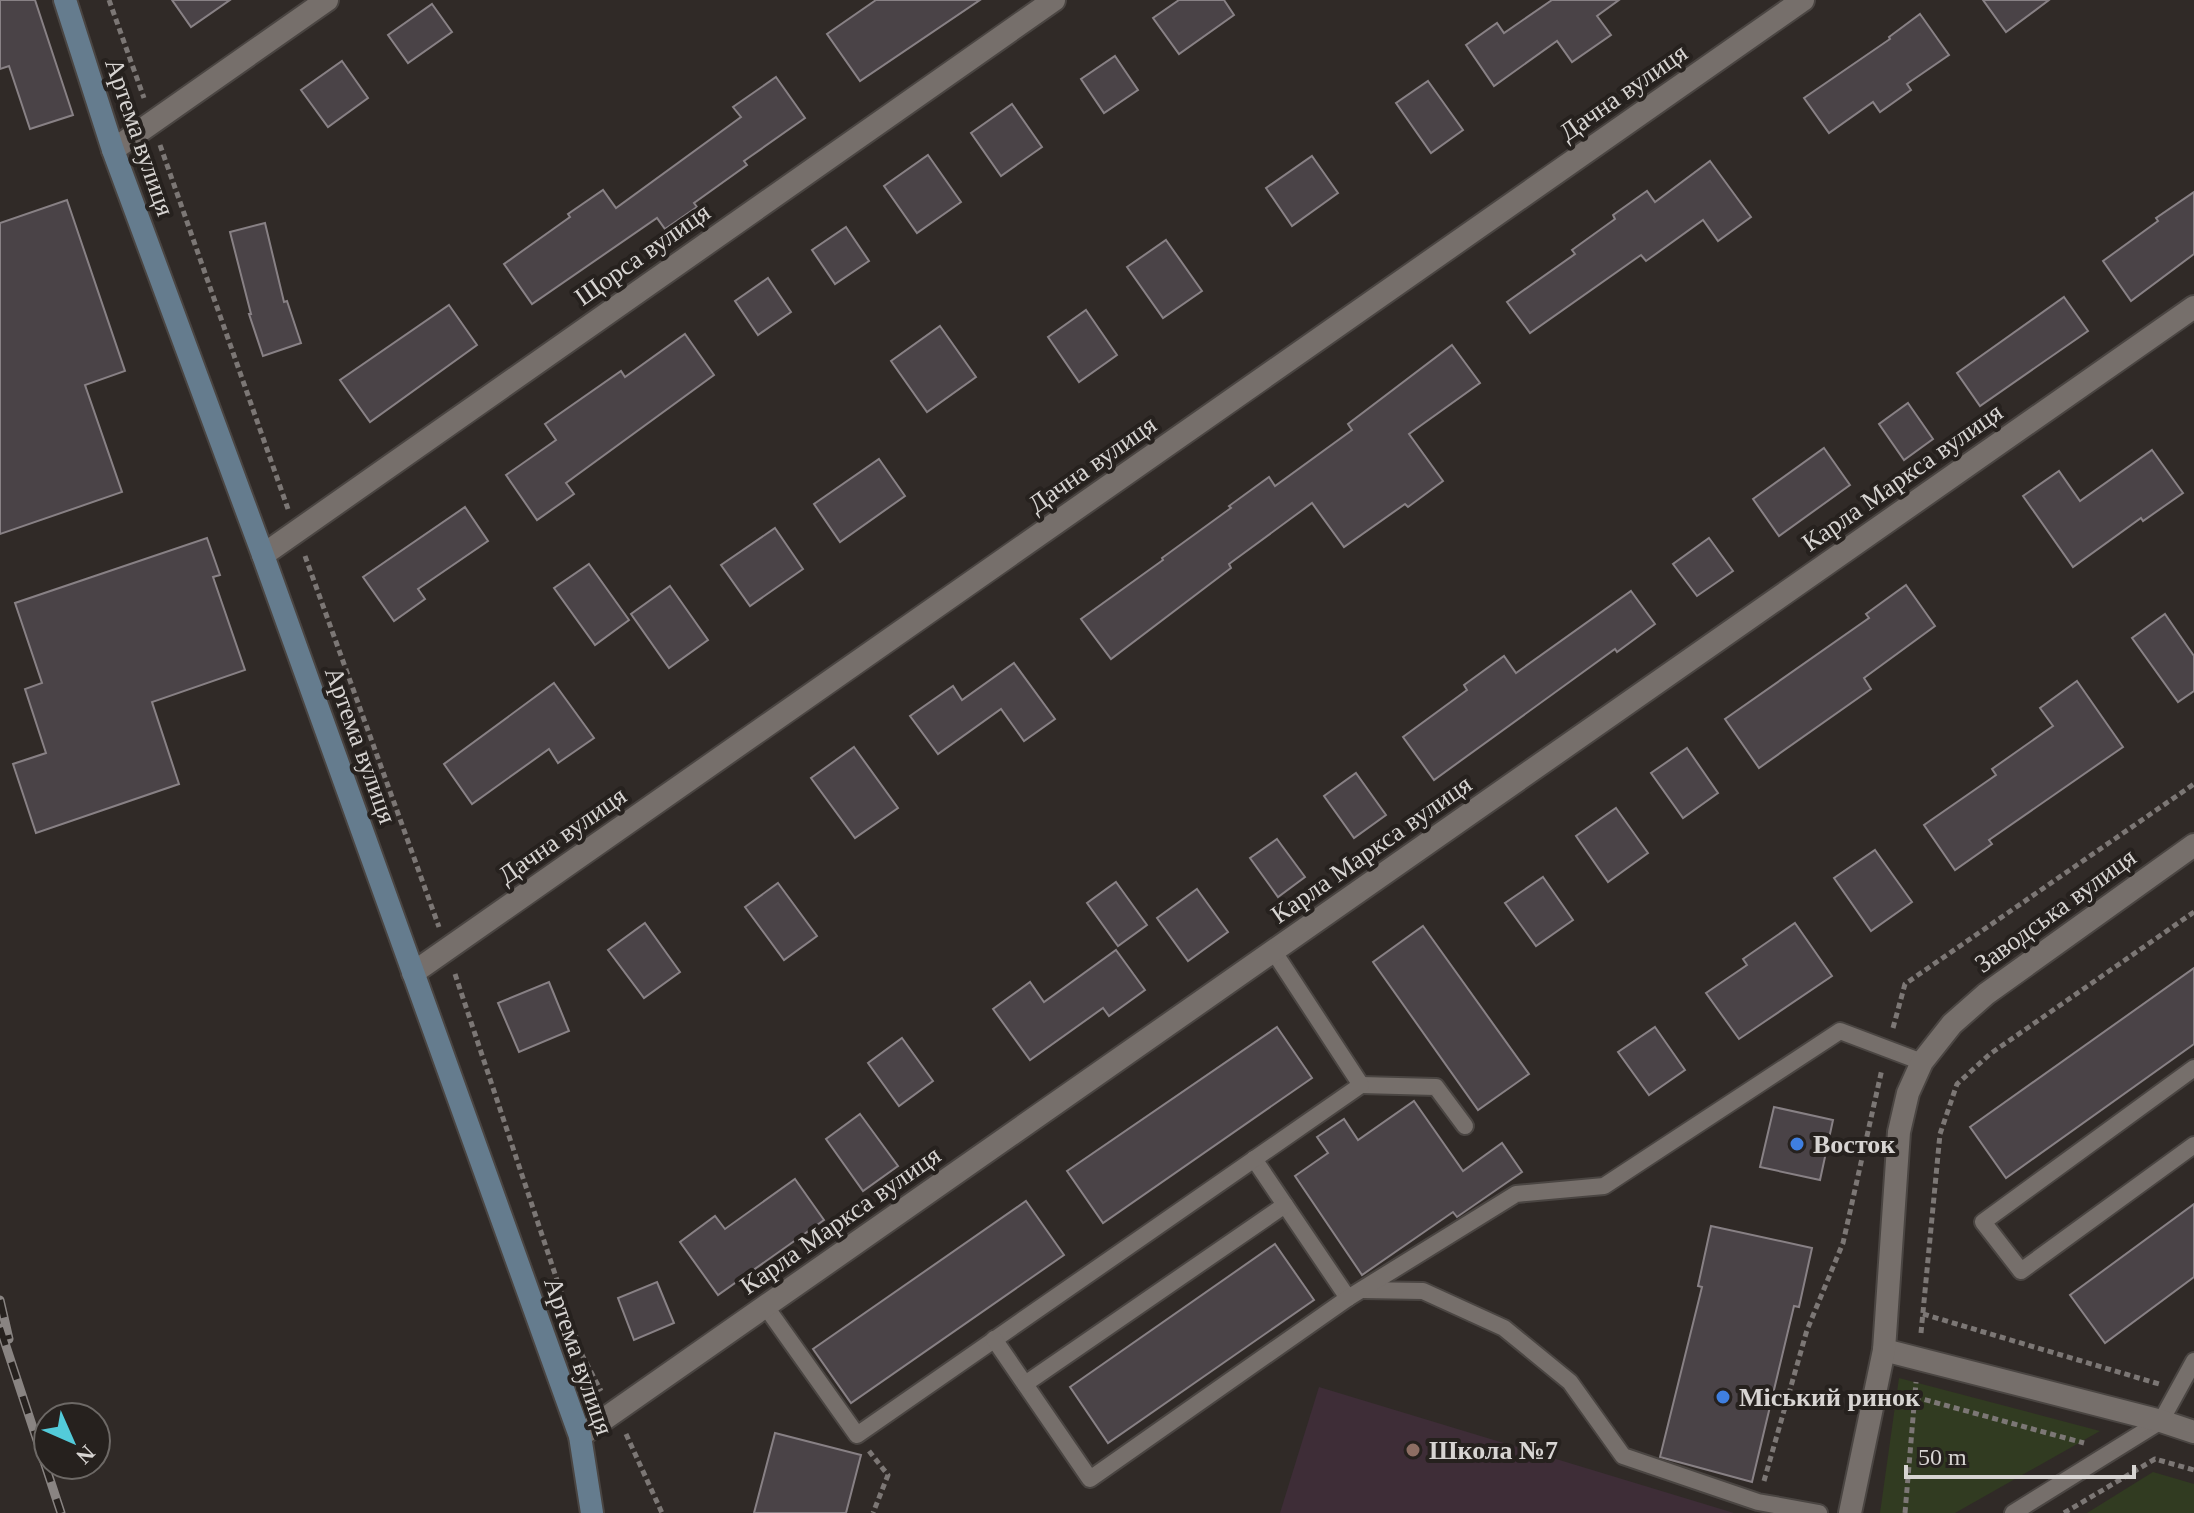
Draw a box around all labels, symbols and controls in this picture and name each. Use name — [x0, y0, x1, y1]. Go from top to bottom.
street label: Дачна вулиця — [1554, 38, 1693, 147]
street label: Артема вулиця — [99, 55, 180, 220]
street label: Щорса вулиця — [569, 197, 715, 312]
street label: Карла Маркса вулиця — [1797, 397, 2008, 557]
street label: Дачна вулиця — [1023, 410, 1162, 519]
street label: Артема вулиця — [319, 663, 402, 828]
street label: Карла Маркса вулиця — [1266, 769, 1477, 929]
street label: Дачна вулиця — [493, 781, 632, 890]
street label: Заводська вулиця — [1969, 842, 2141, 979]
place label: Восток — [1813, 1130, 1895, 1159]
marker: Восток — [1788, 1135, 1806, 1153]
street label: Карла Маркса вулиця — [735, 1140, 946, 1300]
street label: Артема вулиця — [538, 1274, 619, 1439]
place label: Міський ринок — [1739, 1383, 1920, 1412]
marker: Міський ринок — [1714, 1388, 1732, 1406]
north arrow — [32, 1401, 112, 1481]
scale bar — [1906, 1429, 2134, 1479]
place label: Школа №7 — [1429, 1436, 1558, 1465]
text: N — [71, 1440, 100, 1469]
marker: Школа №7 — [1404, 1441, 1422, 1459]
text: 50 m — [1918, 1444, 1967, 1470]

